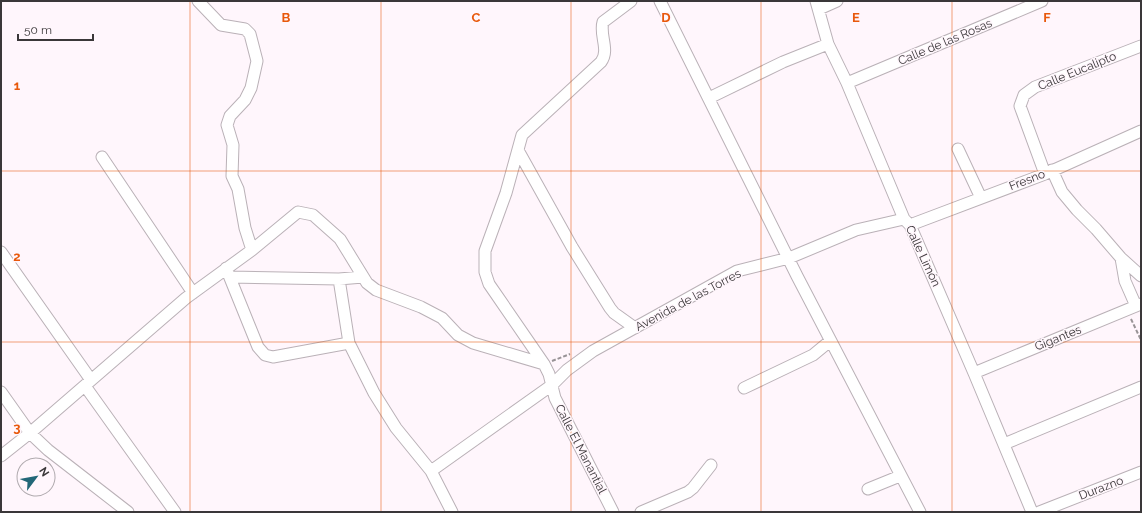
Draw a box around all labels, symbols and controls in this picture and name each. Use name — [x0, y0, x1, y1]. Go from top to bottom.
text: B — [282, 10, 291, 25]
text: C — [472, 10, 481, 25]
text: D — [661, 10, 671, 25]
text: E — [852, 10, 860, 25]
text: F — [1043, 10, 1051, 25]
scale bar — [18, 16, 93, 42]
street label: Calle de las Rosas — [896, 16, 994, 68]
text: 50 m — [24, 23, 52, 37]
street label: Calle Eucalipto — [1036, 49, 1118, 93]
text: 1 — [14, 78, 21, 93]
street label: Fresno — [1007, 167, 1047, 193]
street label: Calle Limón — [903, 223, 943, 289]
text: 2 — [13, 249, 21, 264]
street label: Avenida de las Torres — [633, 266, 743, 334]
street label: Gigantes — [1033, 322, 1083, 354]
street label: Calle El Manantial — [552, 402, 610, 497]
text: 3 — [13, 420, 21, 435]
north arrow — [16, 457, 56, 497]
text: N — [36, 465, 52, 479]
street label: Durazno — [1077, 473, 1125, 503]

